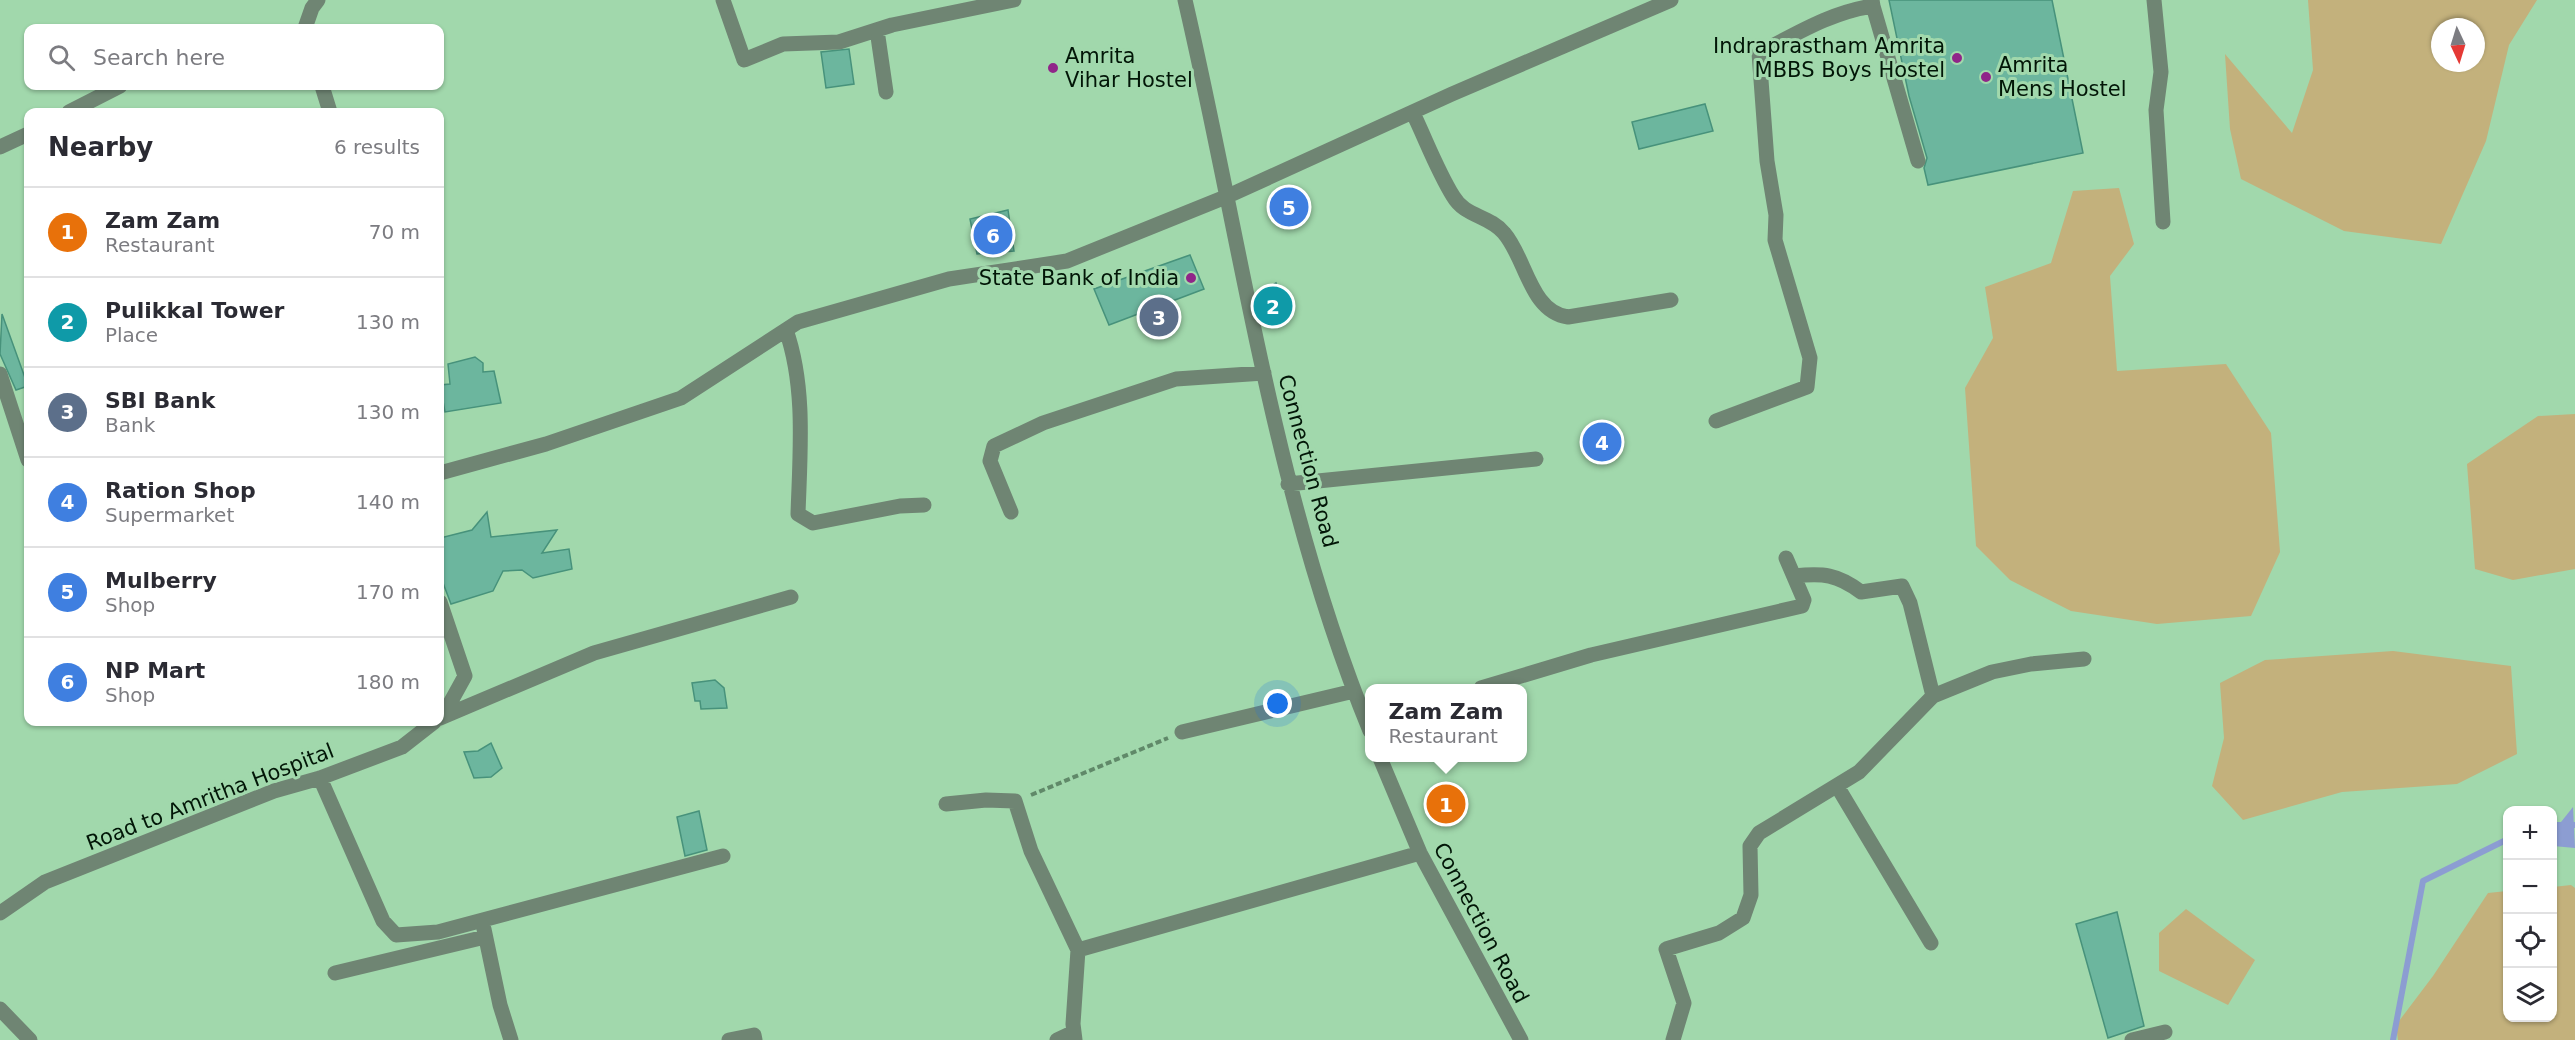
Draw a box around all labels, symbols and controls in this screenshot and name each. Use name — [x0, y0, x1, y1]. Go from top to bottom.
north arrow — [2431, 18, 2485, 72]
search box — [24, 24, 444, 90]
place label: Indraprastham Amrita MBBS Boys Hostel — [1713, 34, 1945, 82]
icon: search — [45, 41, 78, 74]
place label: Amrita Vihar Hostel — [1065, 44, 1193, 92]
text: Search here — [93, 45, 225, 70]
marker: Indraprastham Amrita MBBS Boys Hostel — [1950, 51, 1964, 65]
place label: Amrita Mens Hostel — [1998, 53, 2127, 101]
marker: Amrita Vihar Hostel — [1046, 61, 1060, 75]
marker: Amrita Mens Hostel — [1979, 70, 1993, 84]
text: Nearby — [48, 132, 153, 162]
text: 6 results — [334, 135, 420, 159]
pin: 5 — [1270, 184, 1308, 230]
text: Zam Zam — [105, 208, 220, 233]
pin: 6 — [974, 212, 1012, 258]
text: 1 — [61, 220, 74, 244]
text: 70 m — [369, 220, 420, 244]
text: Restaurant — [105, 233, 215, 257]
place label: State Bank of India — [979, 266, 1179, 290]
marker: State Bank of India — [1184, 271, 1198, 285]
pin: 2 — [1254, 284, 1292, 328]
pin: 3 — [1140, 294, 1178, 340]
text: Pulikkal Tower — [105, 298, 284, 323]
text: 2 — [61, 310, 74, 334]
text: 130 m — [356, 310, 420, 334]
text: Place — [105, 323, 158, 347]
street label: Connection Road — [1273, 372, 1343, 550]
text: SBI Bank — [105, 388, 215, 413]
text: 3 — [61, 400, 74, 424]
text: 130 m — [356, 400, 420, 424]
text: Bank — [105, 413, 155, 437]
pin: 4 — [1582, 420, 1622, 464]
text: Ration Shop — [105, 478, 256, 503]
text: 4 — [61, 490, 74, 514]
text: 140 m — [356, 490, 420, 514]
text: Supermarket — [105, 503, 234, 527]
text: Mulberry — [105, 568, 217, 593]
text: 5 — [61, 580, 74, 604]
text: 170 m — [356, 580, 420, 604]
text: Shop — [105, 593, 155, 617]
text: NP Mart — [105, 658, 205, 683]
text: 6 — [61, 670, 74, 694]
text: 180 m — [356, 670, 420, 694]
text: Shop — [105, 683, 155, 707]
popup — [1365, 684, 1527, 762]
your location — [1263, 689, 1292, 718]
text: Zam Zam — [1388, 699, 1504, 724]
text: Restaurant — [1388, 724, 1498, 748]
street label: Road to Amritha Hospital — [83, 739, 337, 855]
pin: 1 — [1426, 782, 1466, 826]
map controls — [2503, 806, 2557, 1022]
button: + — [2503, 806, 2557, 860]
street label: Connection Road — [1429, 839, 1533, 1007]
button: − — [2503, 860, 2557, 914]
button: locate — [2503, 914, 2557, 968]
button: layers — [2503, 968, 2557, 1022]

